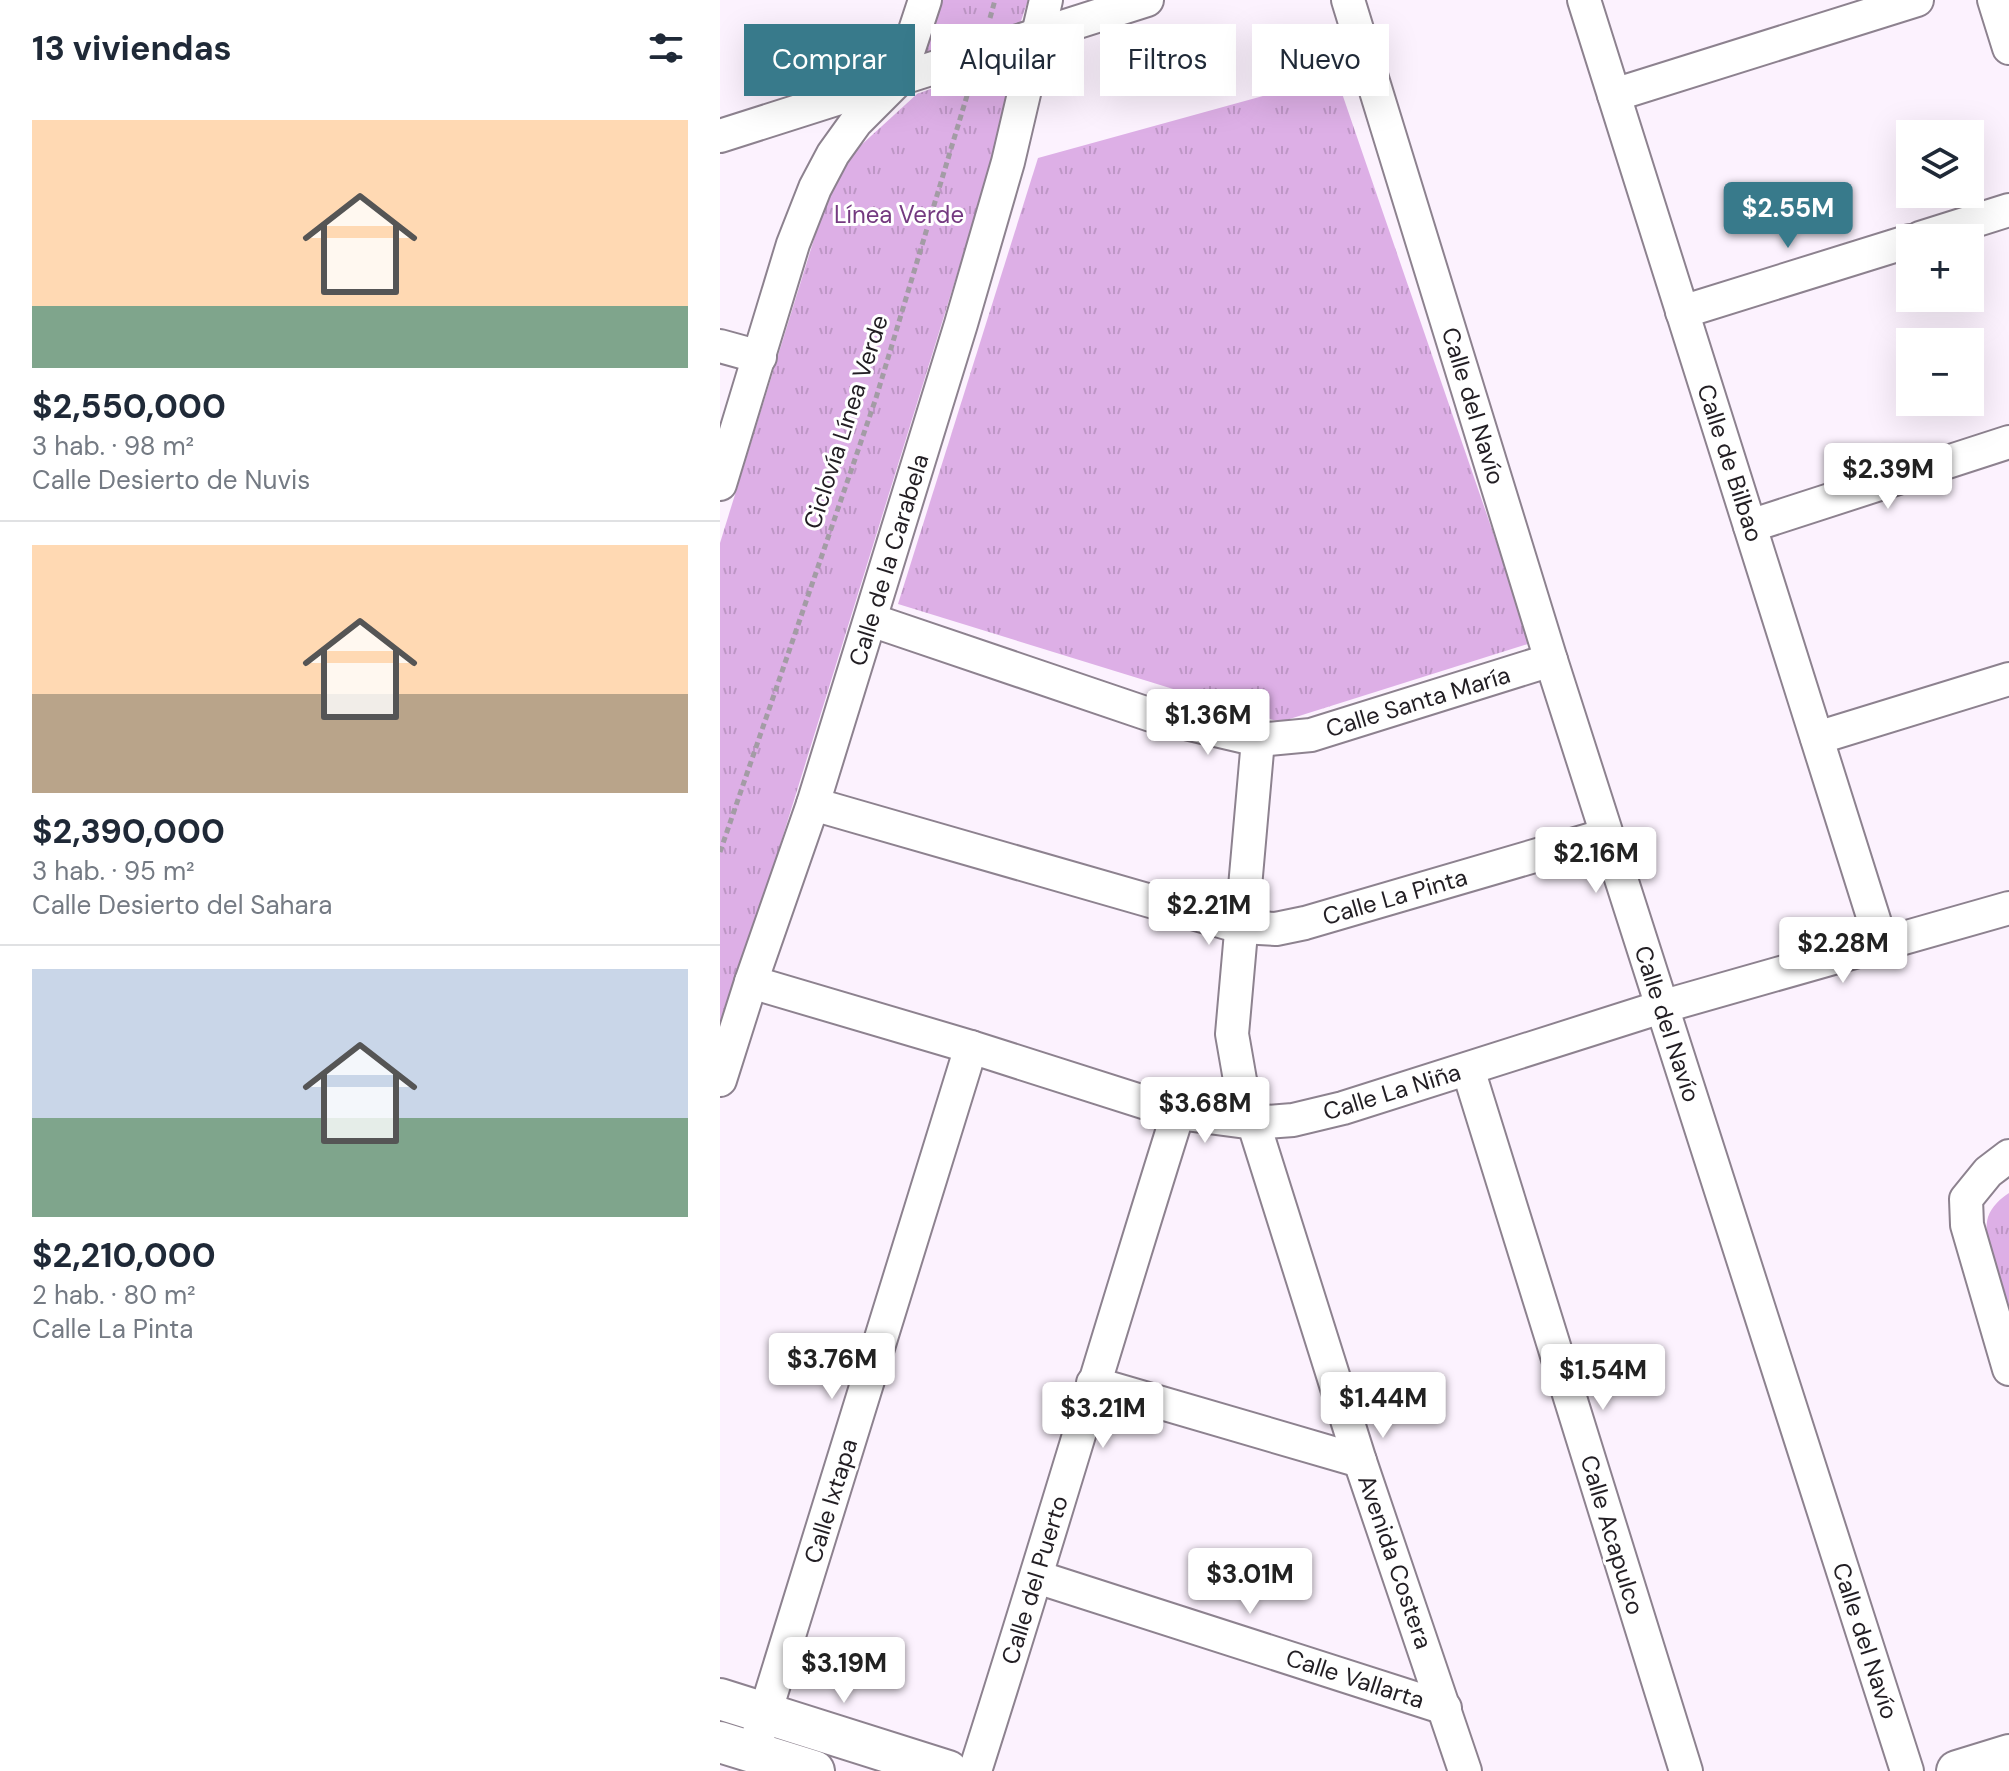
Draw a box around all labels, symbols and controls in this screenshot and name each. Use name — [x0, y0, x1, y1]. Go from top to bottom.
chip: Comprar — [744, 24, 915, 96]
chip: Alquilar — [931, 24, 1084, 96]
chip: Filtros — [1100, 24, 1236, 96]
chip: Nuevo — [1252, 24, 1389, 96]
text: 13 viviendas — [32, 26, 232, 71]
icon: filters — [644, 26, 688, 70]
map controls — [1896, 120, 1984, 416]
button: layers — [1896, 120, 1984, 208]
icon: home — [288, 172, 432, 316]
pin: $2.55M — [1723, 182, 1853, 250]
text: $2.55M — [1742, 191, 1834, 225]
park label: Línea Verde — [834, 199, 964, 230]
button: + — [1896, 224, 1984, 312]
street label: Ciclovía Línea Verde — [796, 311, 895, 533]
street label: Calle del Navío — [1435, 323, 1512, 488]
button: − — [1896, 328, 1984, 416]
street label: Calle de Bilbao — [1690, 380, 1771, 546]
text: $2,550,000 — [32, 384, 226, 429]
text: 3 hab. · 98 m² — [32, 429, 194, 463]
pin: $2.39M — [1823, 443, 1953, 511]
street label: Calle de la Carabela — [842, 450, 936, 670]
text: $2.39M — [1842, 452, 1934, 486]
text: Calle Desierto de Nuvis — [32, 463, 310, 497]
icon: home — [288, 597, 432, 741]
street label: Calle Santa María — [1322, 659, 1514, 744]
pin: $1.36M — [1143, 689, 1273, 757]
text: $1.36M — [1165, 698, 1251, 732]
text: $2,390,000 — [32, 809, 225, 854]
pin: $2.16M — [1531, 827, 1661, 895]
text: $2.16M — [1553, 836, 1639, 870]
text: 3 hab. · 95 m² — [32, 854, 195, 888]
street label: Calle La Pinta — [1319, 861, 1471, 932]
pin: $2.21M — [1144, 879, 1274, 947]
text: Calle Desierto del Sahara — [32, 888, 332, 922]
text: $2.21M — [1167, 888, 1251, 922]
pin: $2.28M — [1778, 917, 1908, 985]
text: $2.28M — [1797, 926, 1889, 960]
street label: Calle del Navío — [1628, 942, 1707, 1106]
icon: home — [288, 1021, 432, 1165]
street label: Calle La Niña — [1319, 1056, 1464, 1127]
pin: $3.68M — [1140, 1077, 1270, 1145]
text: $3.68M — [1158, 1086, 1252, 1120]
text: $2,210,000 — [32, 1233, 216, 1278]
text: 2 hab. · 80 m² — [32, 1278, 196, 1312]
text: Calle La Pinta — [32, 1312, 193, 1346]
pin: $3.76M — [767, 1333, 897, 1401]
text: $3.76M — [787, 1342, 877, 1376]
pin: $1.54M — [1538, 1344, 1668, 1412]
text: $1.54M — [1559, 1353, 1647, 1387]
pin: $1.44M — [1318, 1372, 1448, 1440]
text: $1.44M — [1339, 1381, 1427, 1415]
pin: $3.21M — [1038, 1382, 1168, 1450]
text: $3.21M — [1060, 1391, 1146, 1425]
street label: Calle Ixtapa — [797, 1435, 864, 1567]
street label: Calle Acapulco — [1574, 1451, 1651, 1618]
street label: Avenida Costera — [1351, 1471, 1440, 1653]
street label: Calle del Puerto — [994, 1492, 1075, 1668]
pin: $3.01M — [1185, 1548, 1315, 1616]
text: $3.01M — [1206, 1557, 1294, 1591]
street label: Calle del Navío — [1826, 1559, 1905, 1723]
pin: $3.19M — [779, 1637, 909, 1705]
street label: Calle Vallarta — [1282, 1642, 1428, 1715]
text: $3.19M — [801, 1646, 887, 1680]

